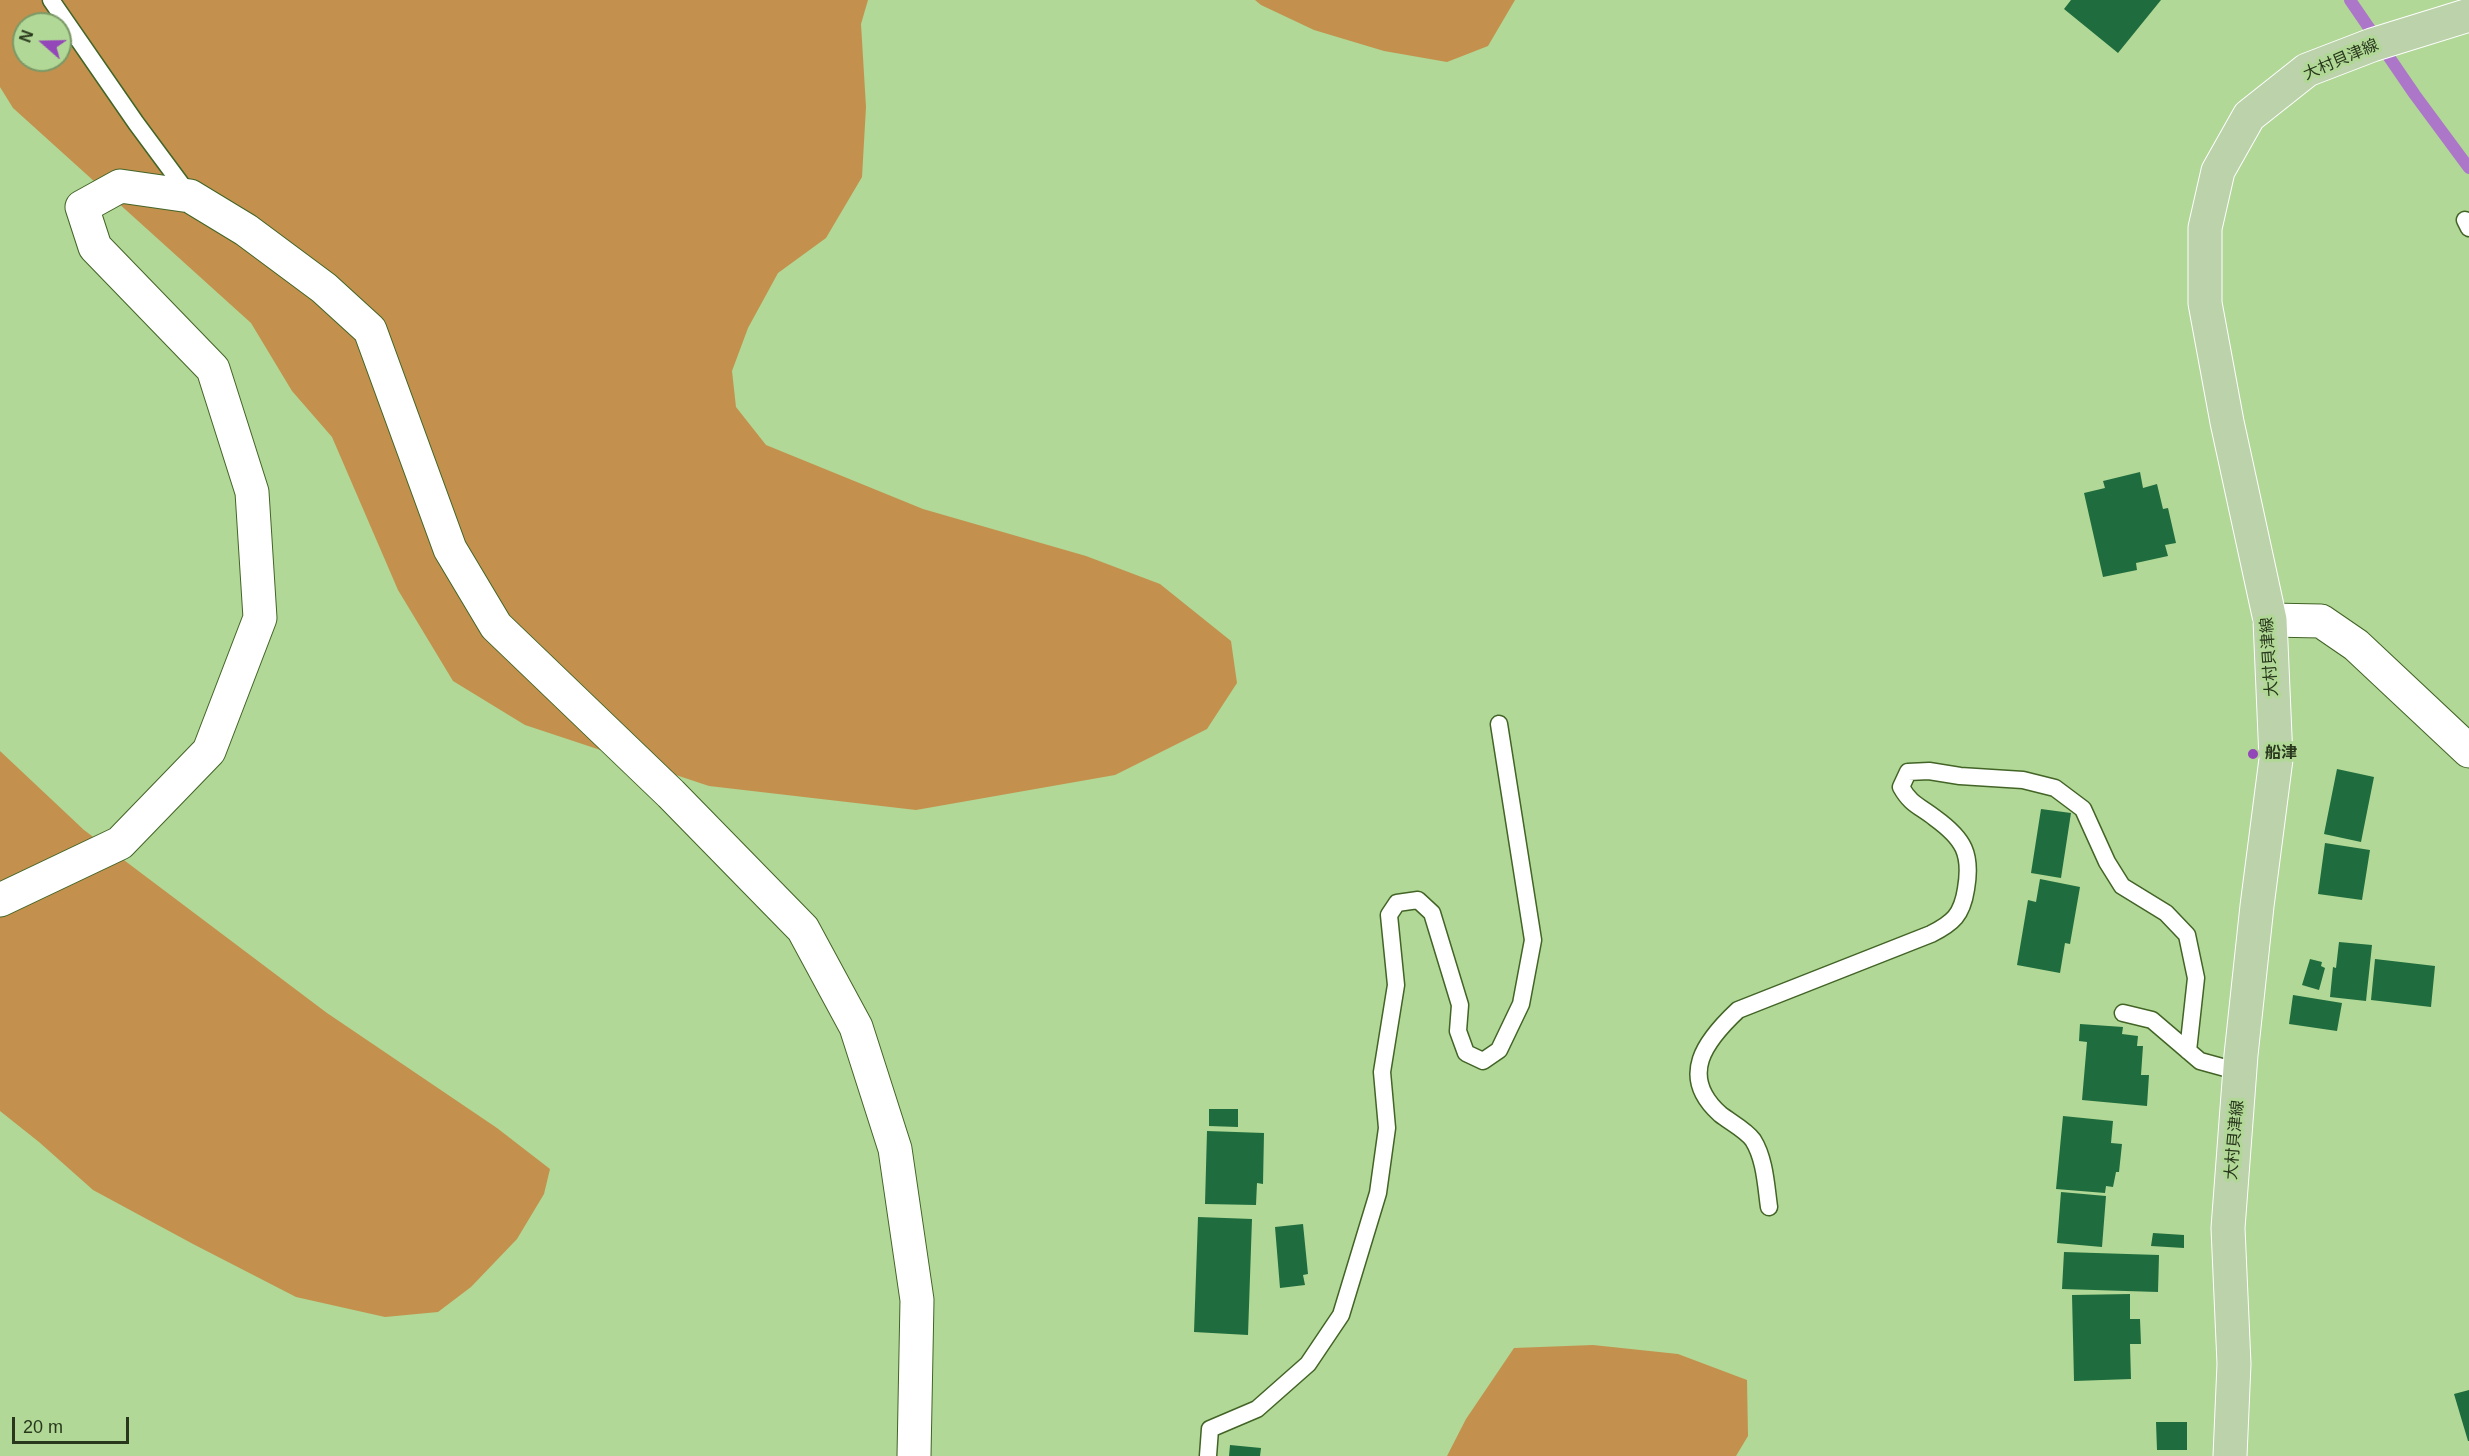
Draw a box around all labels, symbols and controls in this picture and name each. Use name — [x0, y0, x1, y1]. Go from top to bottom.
north arrow — [12, 12, 72, 72]
text: N — [17, 28, 36, 45]
street label: 大村貝津線 — [2300, 36, 2382, 84]
street label: 大村貝津線 — [2258, 616, 2282, 698]
place label: 船津 — [2265, 744, 2297, 764]
marker: 船津 — [2246, 747, 2260, 761]
street label: 大村貝津線 — [2222, 1099, 2248, 1181]
scale bar — [15, 1405, 132, 1443]
text: 20 m — [23, 1417, 63, 1437]

